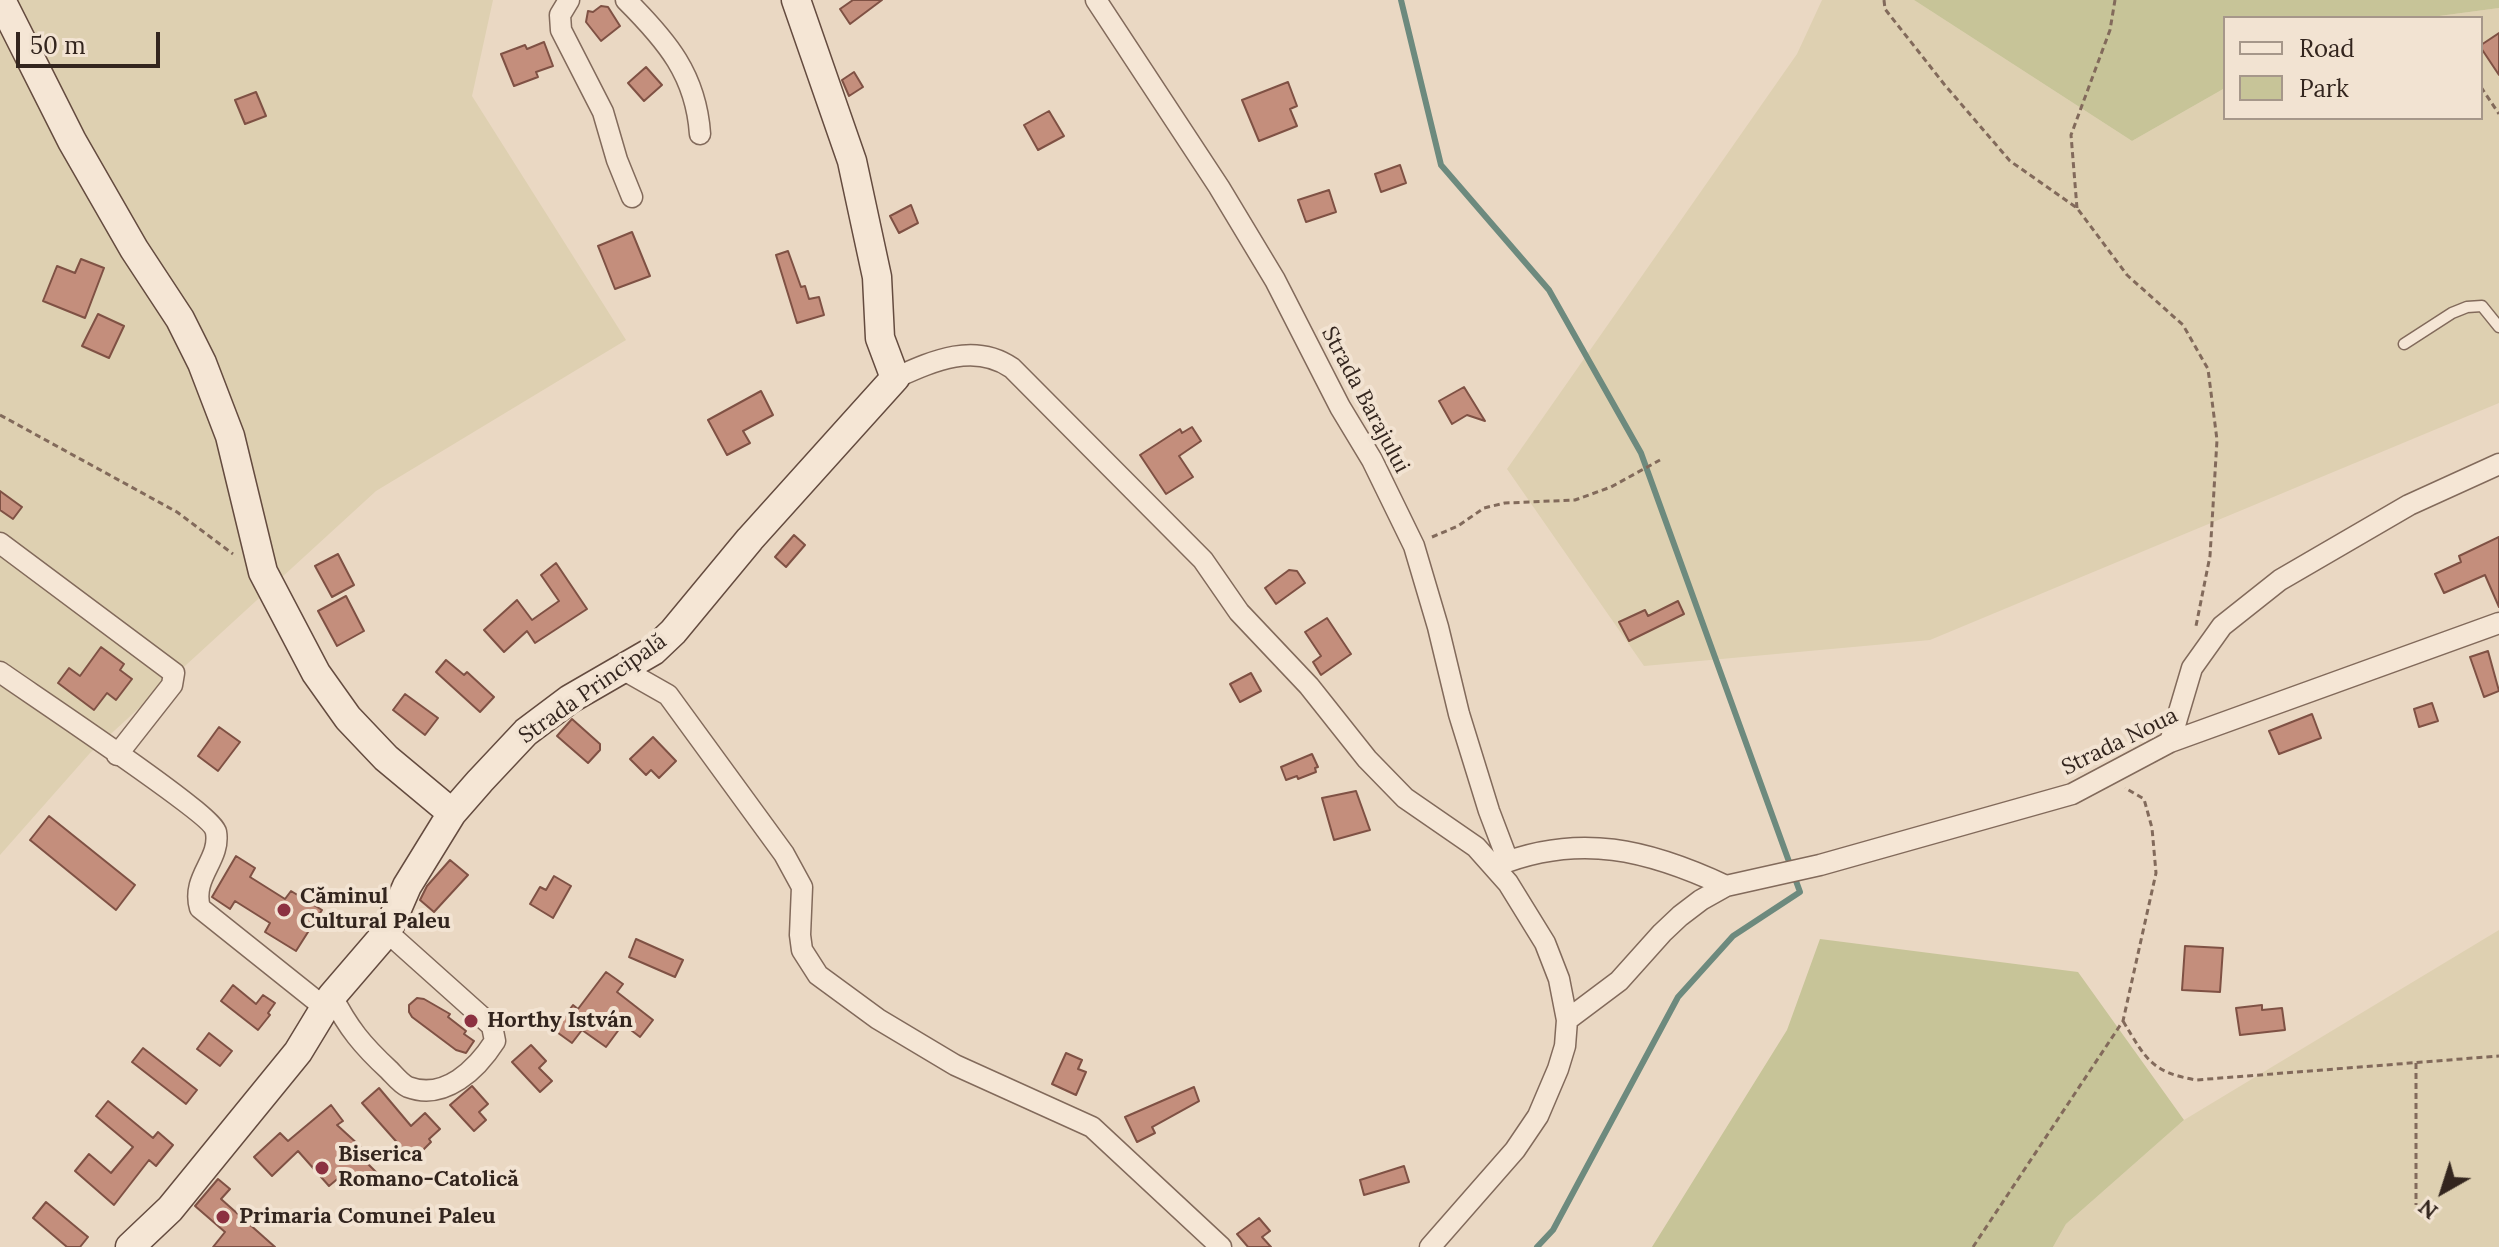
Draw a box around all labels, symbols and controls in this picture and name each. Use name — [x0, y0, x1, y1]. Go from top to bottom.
scale bar — [20, 16, 164, 66]
legend — [2223, 16, 2483, 120]
text: 50 m — [30, 30, 86, 61]
text: Road — [2299, 33, 2355, 64]
text: Park — [2299, 73, 2349, 104]
street label: Strada Barajului — [1315, 322, 1415, 478]
street label: Strada Principală — [514, 628, 672, 750]
street label: Strada Noua — [2058, 703, 2182, 781]
place label: Căminul Cultural Paleu — [300, 884, 450, 936]
marker: Căminul Cultural Paleu — [275, 901, 293, 919]
place label: Horthy István — [487, 1008, 633, 1034]
marker: Horthy István — [462, 1012, 480, 1030]
place label: Biserica Romano-Catolică — [338, 1142, 519, 1194]
north arrow — [2403, 1151, 2483, 1231]
marker: Biserica Romano-Catolică — [313, 1159, 331, 1177]
text: N — [2412, 1193, 2443, 1226]
place label: Primaria Comunei Paleu — [239, 1204, 495, 1230]
marker: Primaria Comunei Paleu — [214, 1208, 232, 1226]

